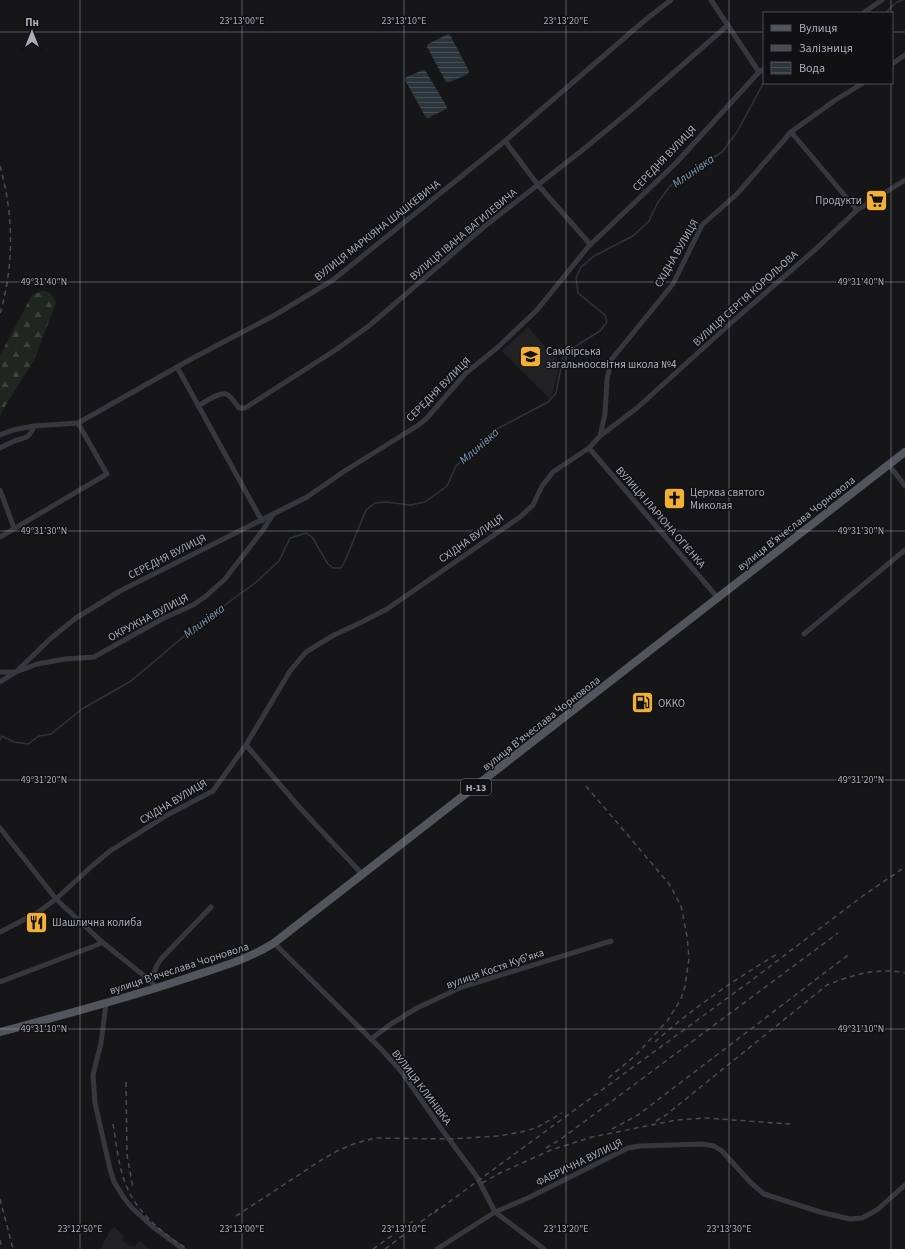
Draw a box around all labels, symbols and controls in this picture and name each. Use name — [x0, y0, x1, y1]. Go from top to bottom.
north arrow — [12, 12, 52, 52]
legend — [763, 12, 893, 84]
text: 23°13'00"E — [219, 14, 265, 28]
text: 23°13'10"E — [381, 14, 427, 28]
text: 23°13'20"E — [543, 14, 589, 28]
text: Пн — [25, 15, 39, 30]
text: Вулиця — [799, 20, 837, 37]
text: Залізниця — [799, 40, 853, 57]
text: Вода — [799, 60, 825, 77]
street label: СЕРЕДНЯ ВУЛИЦЯ — [629, 122, 700, 194]
water label: Млинівка — [669, 150, 718, 192]
street label: ВУЛИЦЯ МАРКІЯНА ШАШКЕВИЧА — [311, 176, 443, 284]
street label: ВУЛИЦЯ ІВАНА ВАГИЛЕВИЧА — [406, 185, 520, 284]
supermarket icon: Продукти — [864, 187, 890, 213]
place label: Продукти — [815, 193, 862, 208]
street label: СХІДНА ВУЛИЦЯ — [651, 217, 702, 290]
street label: ВУЛИЦЯ СЕРГІЯ КОРОЛЬОВА — [690, 247, 801, 350]
text: 49°31'40"N — [21, 275, 67, 289]
text: 49°31'40"N — [838, 275, 884, 289]
school or university icon: Самбірська загальноосвітня школа №4 — [518, 344, 544, 370]
place label: Самбірська загальноосвітня школа №4 — [546, 344, 677, 372]
street label: СЕРЕДНЯ ВУЛИЦЯ — [403, 354, 474, 425]
water label: Млинівка — [456, 424, 503, 469]
street label: ВУЛИЦЯ ІЛАРІОНА ОГІЄНКА — [612, 463, 709, 571]
street label: вулиця Вʼячеслава Чорновола — [734, 473, 858, 574]
church icon: Церква святого Миколая — [662, 485, 688, 511]
place label: Церква святого Миколая — [690, 485, 765, 513]
street label: СХІДНА ВУЛИЦЯ — [436, 510, 507, 566]
text: 49°31'30"N — [21, 524, 67, 538]
text: 49°31'30"N — [838, 524, 884, 538]
street label: СЕРЕДНЯ ВУЛИЦЯ — [126, 530, 209, 583]
street label: ОКРУЖНА ВУЛИЦЯ — [105, 590, 191, 645]
water label: Млинівка — [180, 600, 229, 643]
street label: вулиця Вʼячеслава Чорновола — [479, 673, 603, 774]
fuel station icon: OKKO — [629, 690, 655, 716]
place label: OKKO — [658, 696, 685, 711]
text: 49°31'20"N — [21, 773, 67, 787]
text: 49°31'20"N — [838, 773, 884, 787]
street label: СХІДНА ВУЛИЦЯ — [137, 775, 210, 827]
road number: Н-13 — [461, 779, 491, 795]
restaurant icon: Шашлична колиба — [23, 909, 49, 935]
place label: Шашлична колиба — [52, 915, 142, 930]
street label: вулиця Вʼячеслава Чорновола — [107, 939, 251, 998]
street label: вулиця Костя Кубʼяка — [444, 945, 546, 992]
text: 49°31'10"N — [21, 1022, 67, 1036]
text: 49°31'10"N — [838, 1022, 884, 1036]
street label: ВУЛИЦЯ КЛИНІВКА — [388, 1047, 455, 1128]
street label: ФАБРИЧНА ВУЛИЦЯ — [533, 1135, 625, 1190]
text: 23°12'50"E — [57, 1222, 103, 1236]
text: 23°13'00"E — [219, 1222, 265, 1236]
text: 23°13'10"E — [381, 1222, 427, 1236]
text: 23°13'20"E — [543, 1222, 589, 1236]
text: 23°13'30"E — [706, 1222, 752, 1236]

